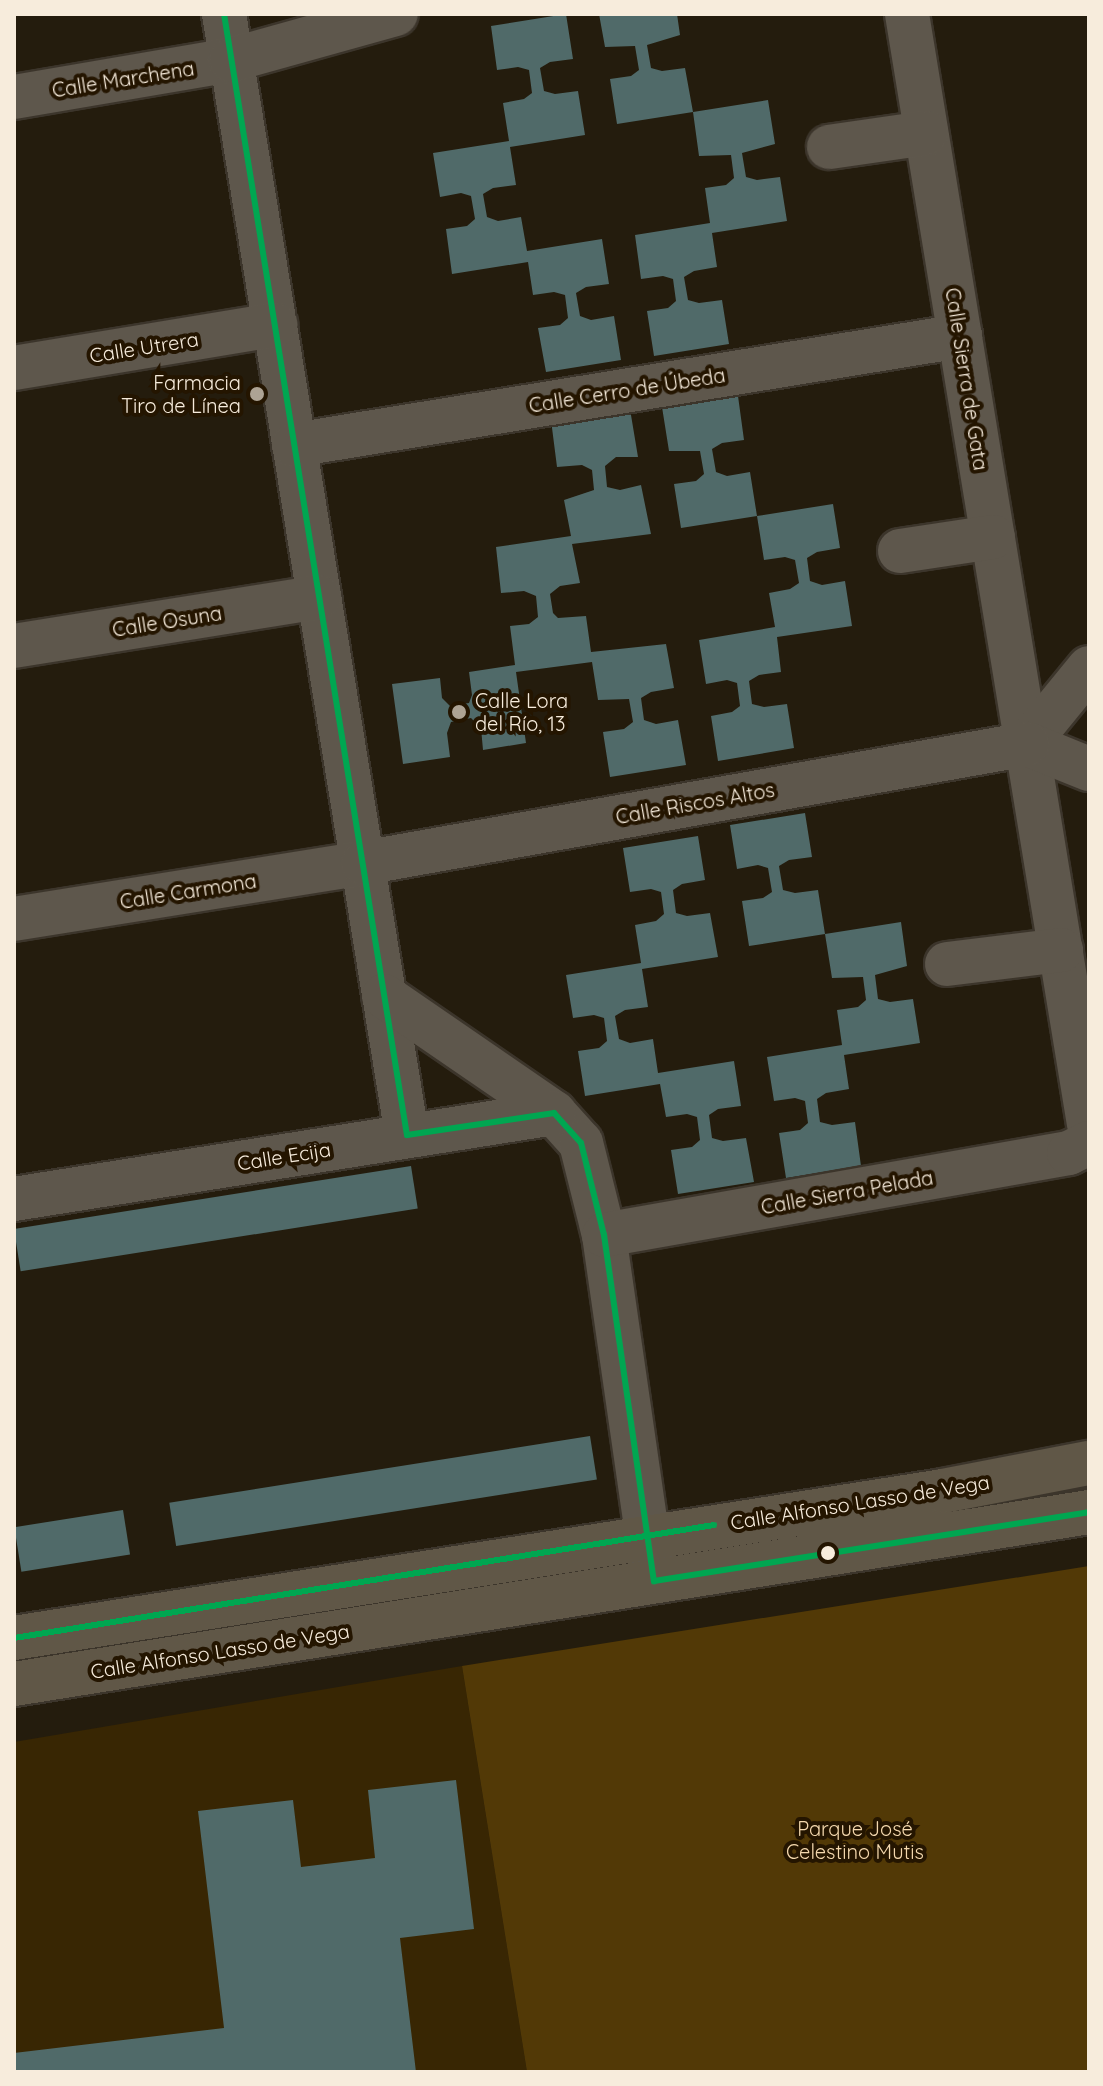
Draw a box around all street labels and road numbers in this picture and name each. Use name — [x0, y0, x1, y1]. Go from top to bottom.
street label: Calle Marchena — [50, 56, 196, 102]
street label: Calle Sierra de Gata — [941, 286, 993, 472]
street label: Calle Utrera — [88, 327, 200, 367]
street label: Calle Cerro de Úbeda — [527, 363, 727, 417]
street label: Calle Osuna — [110, 600, 224, 642]
street label: Calle Riscos Altos — [614, 777, 776, 829]
street label: Calle Carmona — [118, 868, 258, 914]
street label: Calle Ecija — [236, 1137, 332, 1175]
street label: Calle Sierra Pelada — [759, 1165, 935, 1219]
street label: Calle Alfonso Lasso de Vega — [729, 1470, 991, 1534]
street label: Calle Alfonso Lasso de Vega — [89, 1619, 351, 1683]

